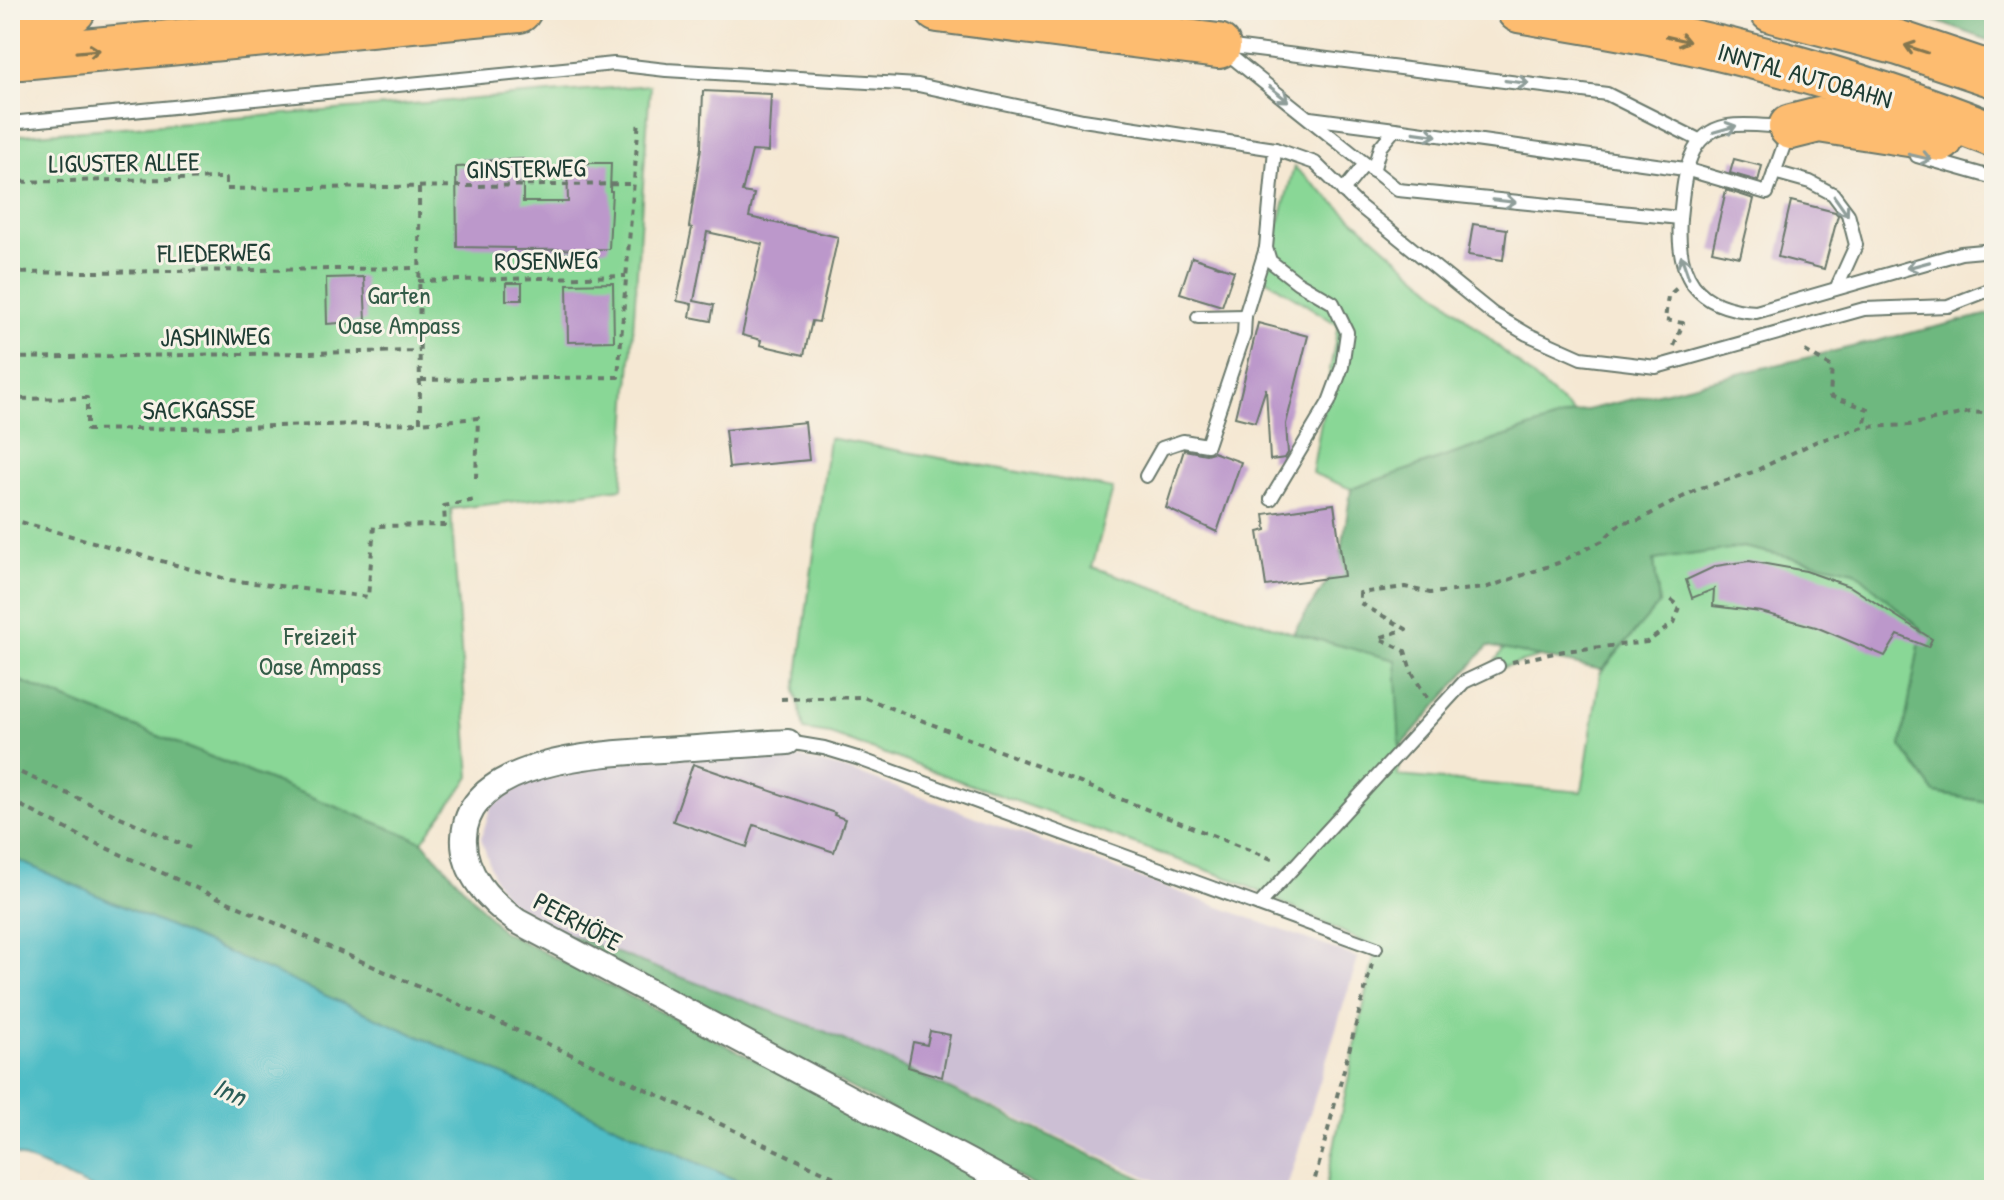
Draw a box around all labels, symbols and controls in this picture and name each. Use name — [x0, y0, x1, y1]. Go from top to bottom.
one-way arrow — [1665, 32, 1690, 47]
street label: INNTAL AUTOBAHN — [1714, 33, 1896, 117]
one-way arrow — [1904, 41, 1930, 56]
one-way arrow — [74, 44, 101, 59]
one-way arrow — [1504, 75, 1530, 90]
one-way arrow — [1268, 85, 1289, 103]
one-way arrow — [1712, 121, 1737, 135]
one-way arrow — [1411, 126, 1438, 141]
street label: LIGUSTER ALLEE — [48, 143, 200, 181]
street label: GINSTERWEG — [466, 149, 587, 187]
one-way arrow — [1907, 150, 1933, 165]
one-way arrow — [1490, 194, 1517, 209]
one-way arrow — [1833, 194, 1850, 216]
street label: FLIEDERWEG — [156, 234, 271, 270]
street label: ROSENWEG — [494, 242, 599, 278]
one-way arrow — [1676, 255, 1691, 280]
one-way arrow — [1905, 258, 1931, 273]
park label: Garten Oase Ampass — [338, 277, 460, 342]
street label: JASMINWEG — [160, 318, 271, 354]
street label: SACKGASSE — [142, 391, 256, 427]
park label: Freizeit Oase Ampass — [259, 618, 381, 683]
street label: PEERHÖFE — [528, 883, 629, 959]
water label: Inn — [208, 1067, 254, 1116]

